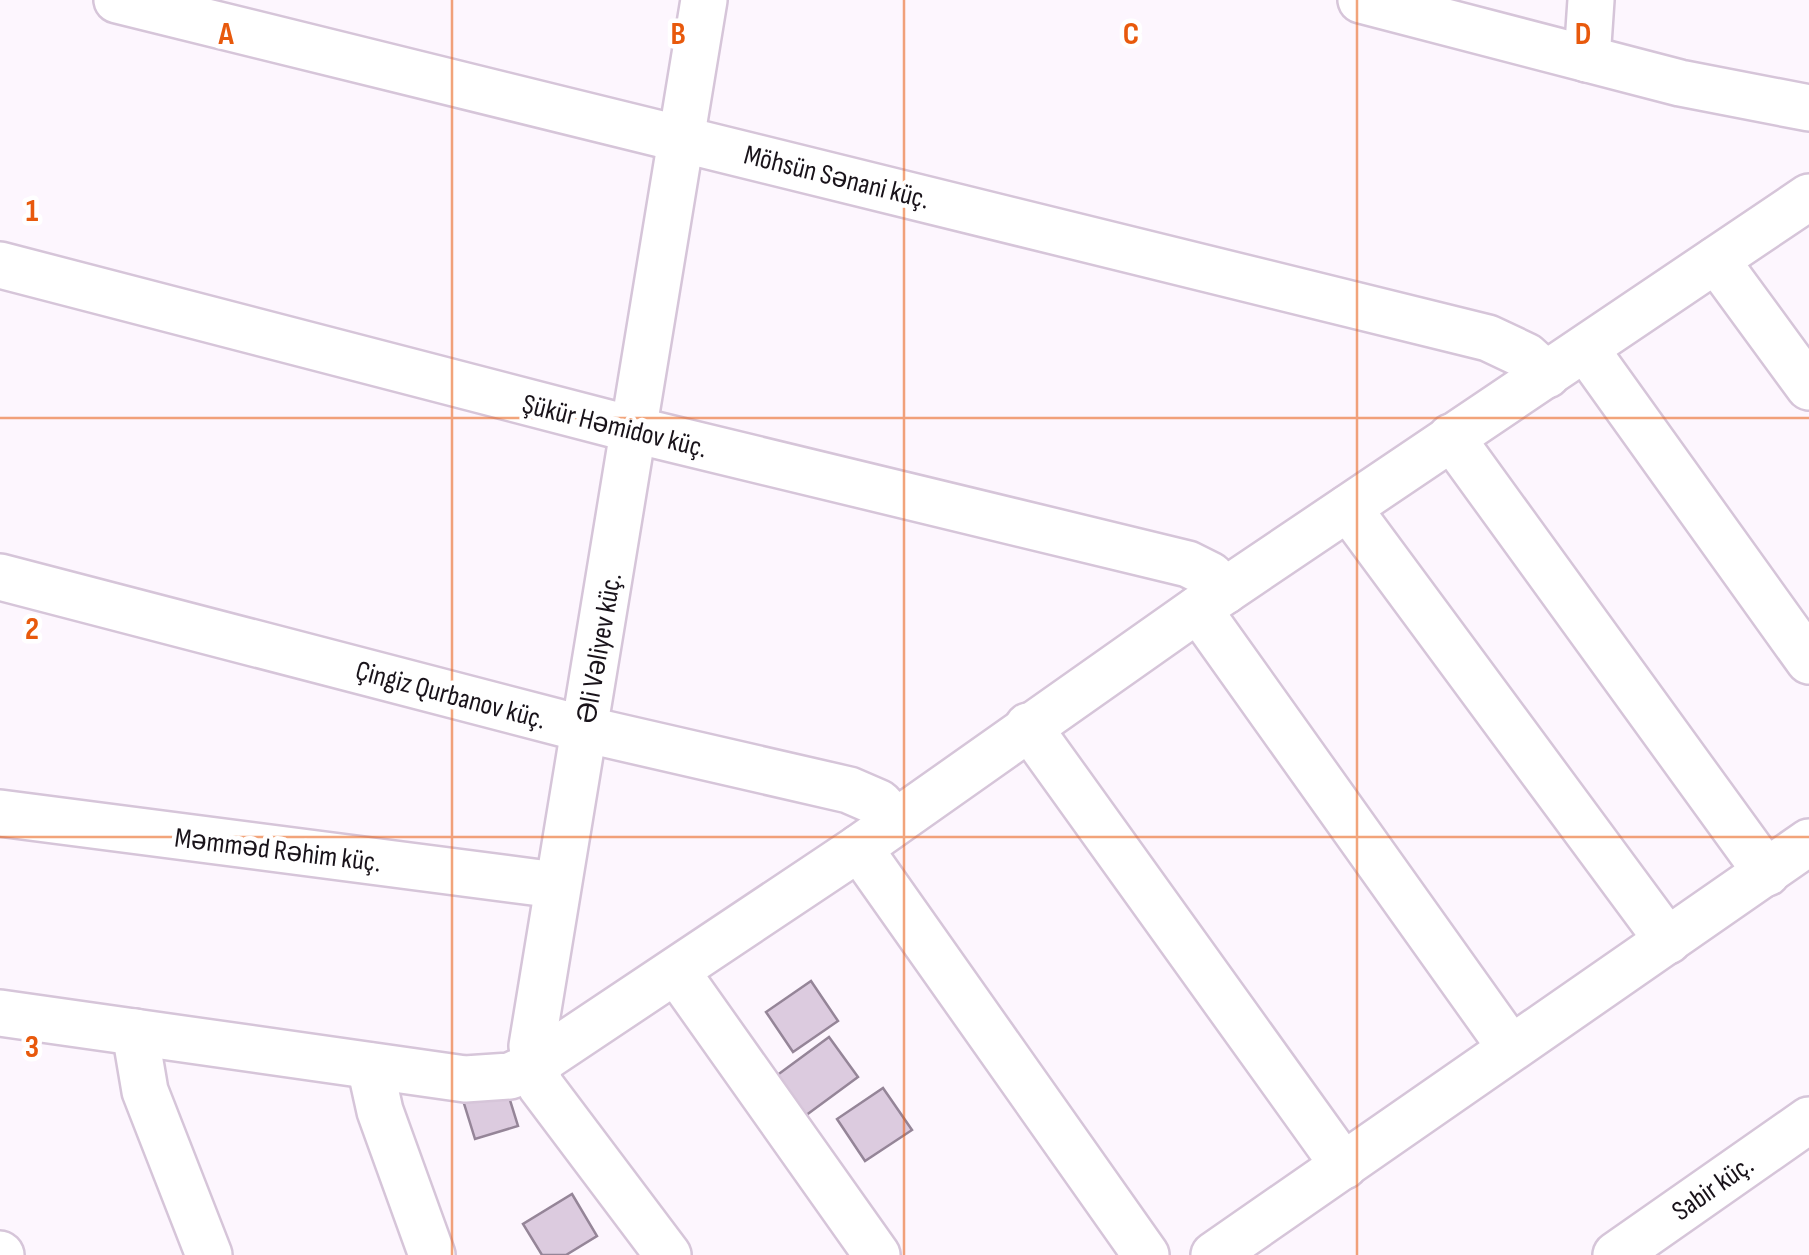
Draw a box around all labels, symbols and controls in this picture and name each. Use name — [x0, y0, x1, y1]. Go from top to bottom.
text: A — [217, 15, 234, 54]
text: B — [670, 15, 686, 54]
text: C — [1123, 15, 1139, 54]
text: D — [1575, 15, 1591, 54]
street label: Möhsün Sənani küç. — [741, 138, 933, 216]
text: 1 — [26, 192, 39, 231]
street label: Şükür Həmidov küç. — [519, 388, 711, 465]
street label: Əli Vəliyev küç. — [570, 570, 629, 726]
text: 2 — [25, 610, 39, 649]
street label: Çingiz Qurbanov küç. — [352, 654, 549, 737]
street label: Məmməd Rəhim küç. — [173, 821, 383, 880]
text: 3 — [25, 1028, 39, 1067]
street label: Sabir küç. — [1666, 1148, 1760, 1228]

